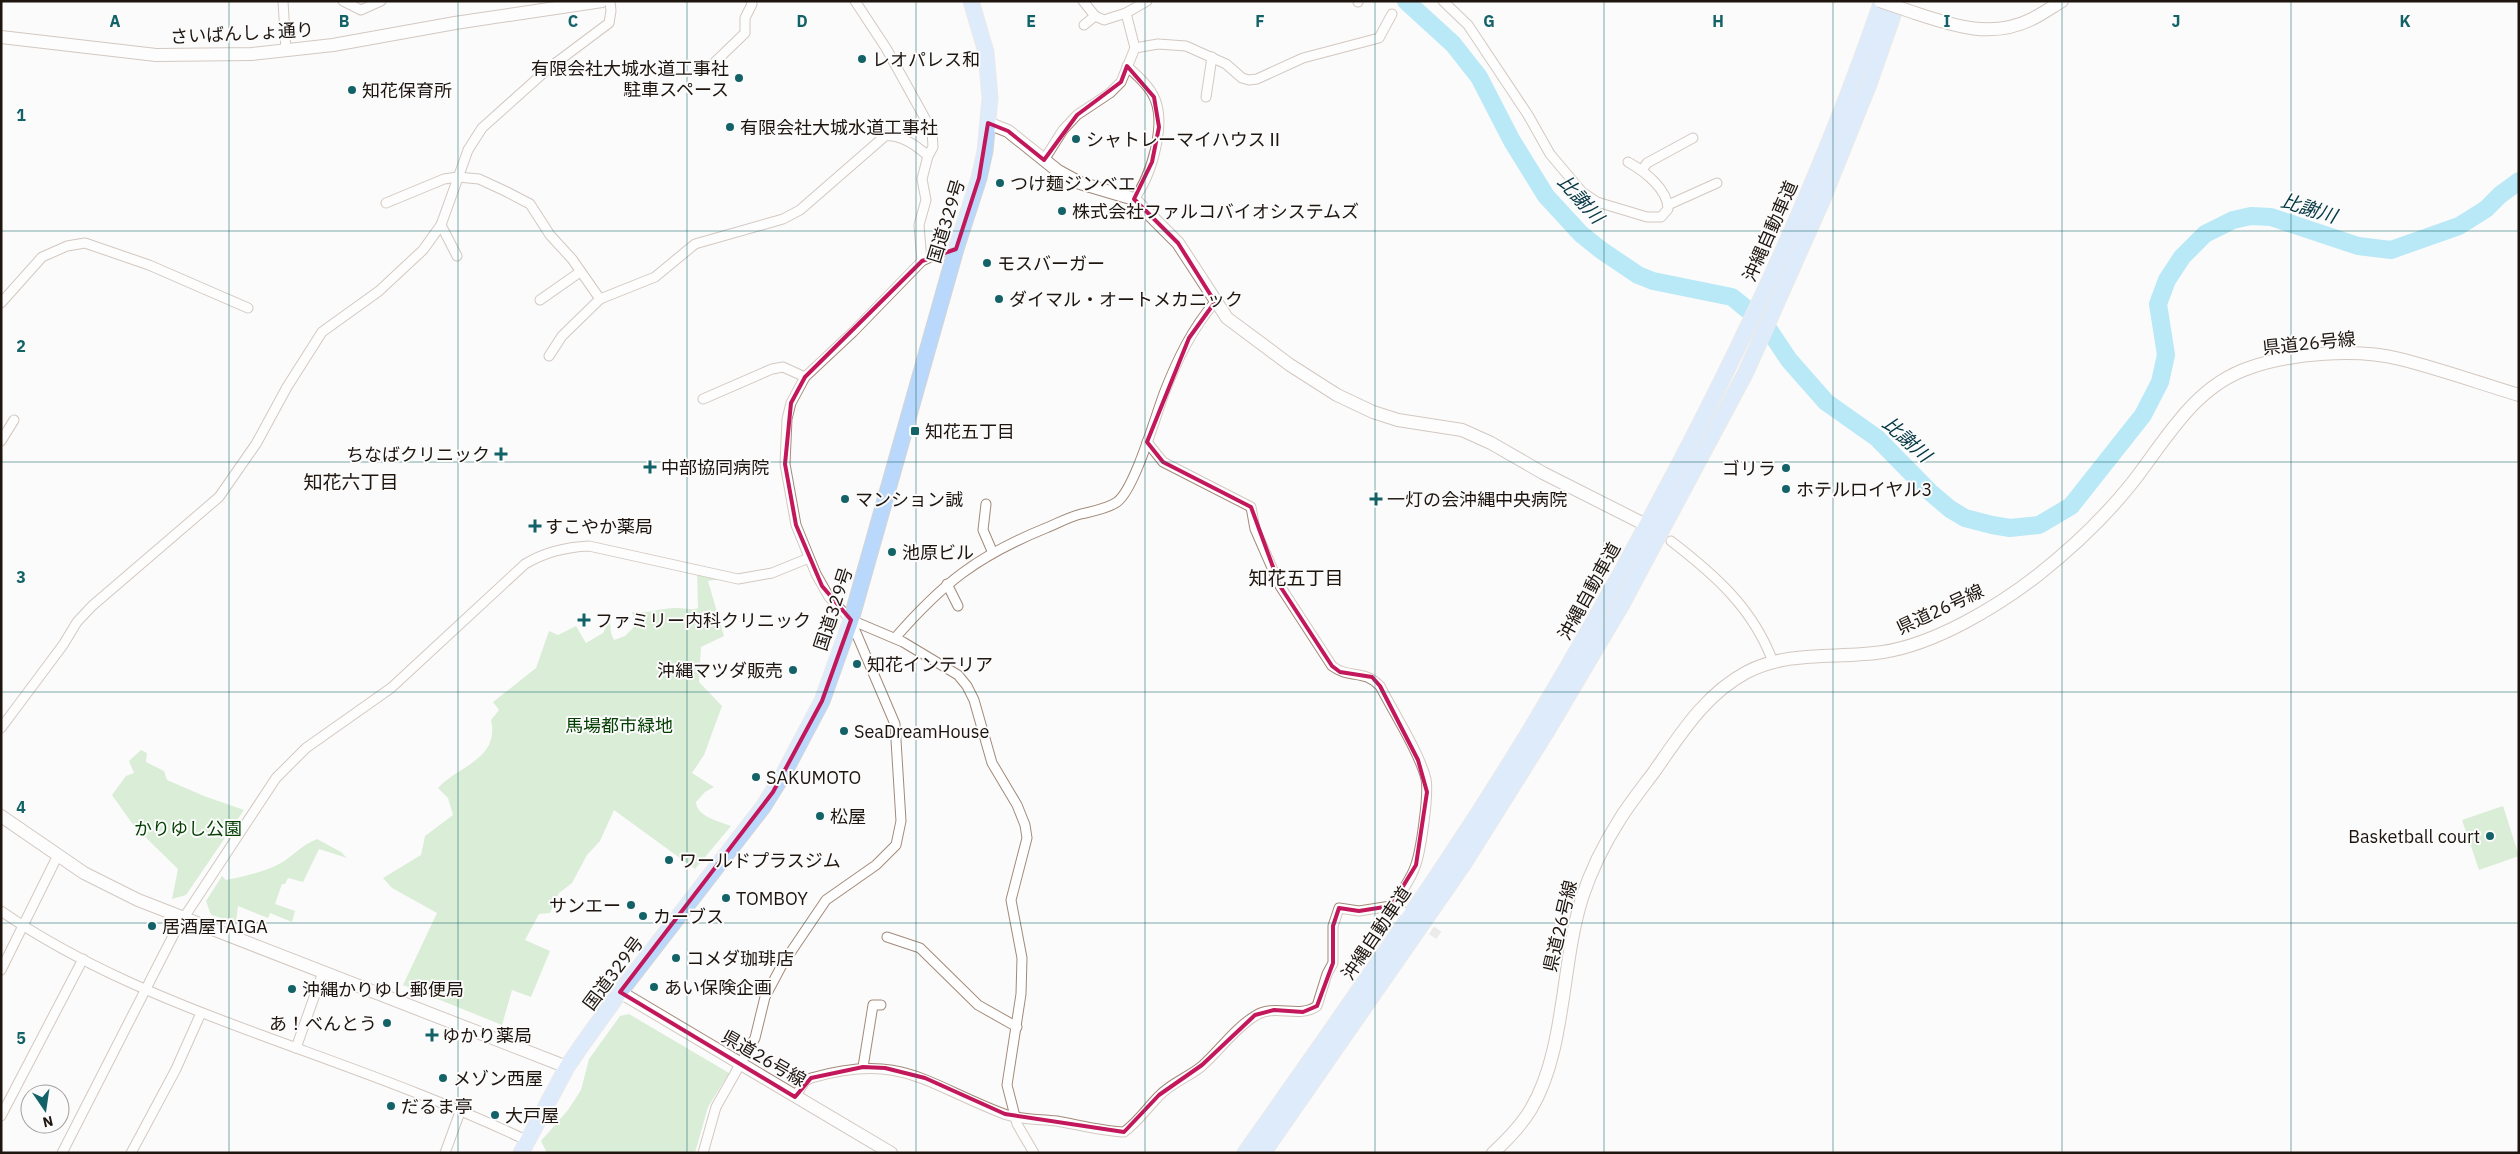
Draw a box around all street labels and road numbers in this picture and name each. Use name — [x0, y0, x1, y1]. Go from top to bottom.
street label: さいばんしょ通り — [169, 18, 315, 48]
street label: 国道329号 — [922, 176, 970, 266]
street label: 沖縄自動車道 — [1738, 177, 1802, 285]
street label: 県道26号線 — [2261, 327, 2357, 359]
street label: 沖縄自動車道 — [1553, 538, 1625, 644]
street label: 国道329号 — [809, 564, 857, 654]
street label: 県道26号線 — [1893, 579, 1987, 639]
street label: 県道26号線 — [1538, 878, 1582, 974]
street label: 沖縄自動車道 — [1336, 882, 1416, 984]
street label: 国道329号 — [578, 932, 648, 1014]
street label: 県道26号線 — [718, 1025, 810, 1091]

